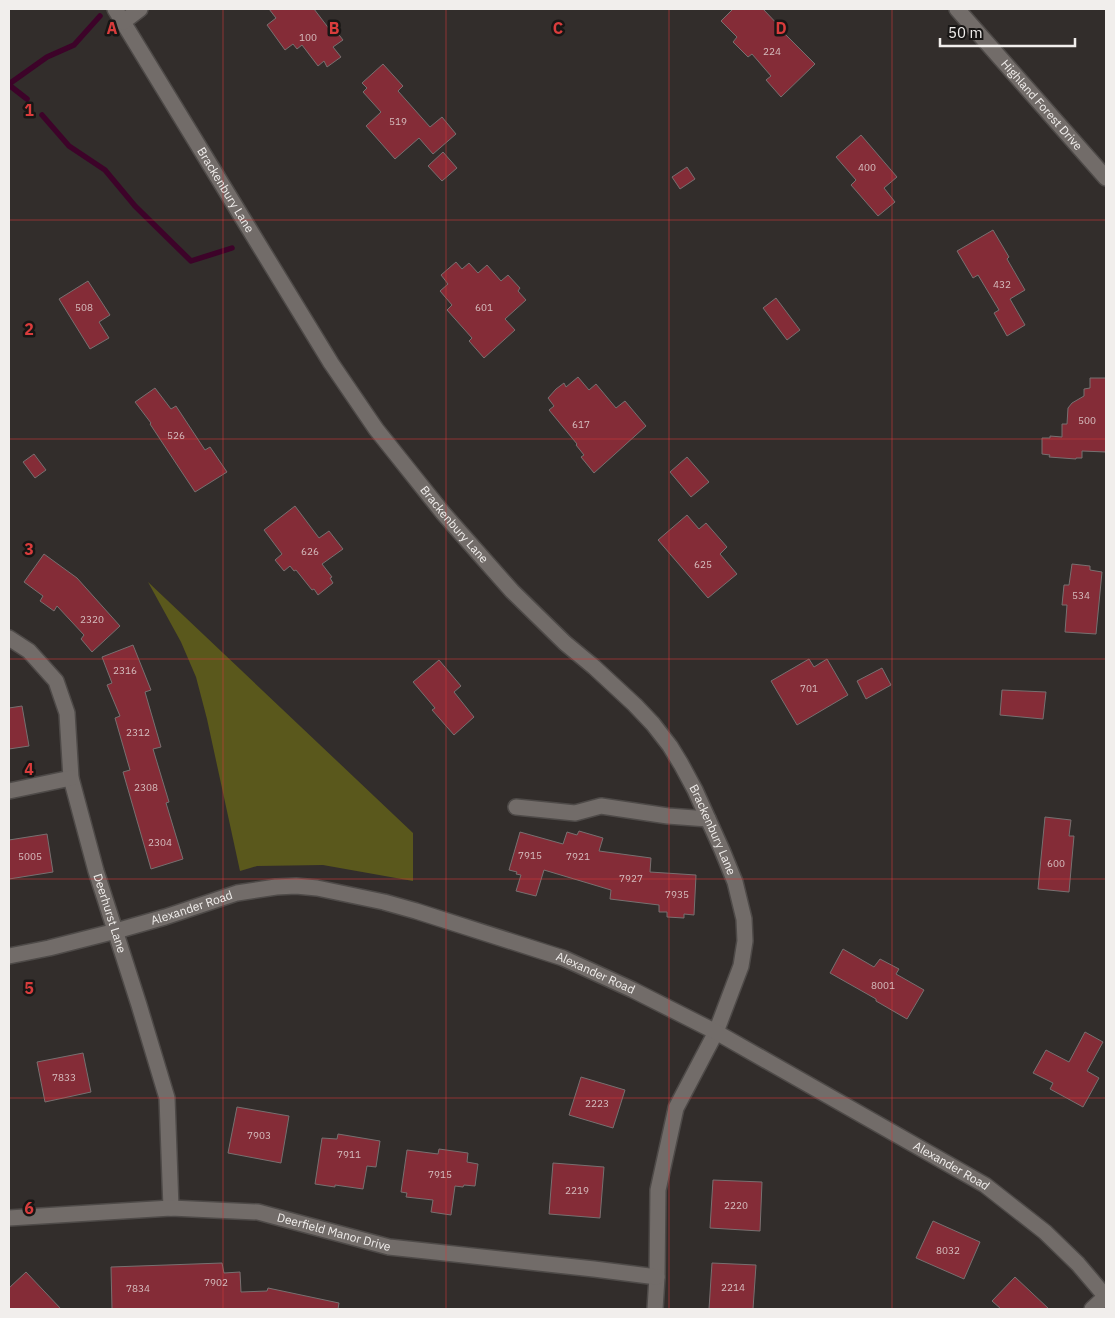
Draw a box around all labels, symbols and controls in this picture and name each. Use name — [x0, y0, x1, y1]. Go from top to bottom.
scale bar — [940, 15, 1075, 47]
text: A — [107, 18, 118, 38]
text: B — [329, 18, 340, 38]
text: C — [553, 18, 563, 38]
text: D — [775, 18, 787, 38]
text: 50 m — [948, 23, 983, 42]
house number: 100 — [299, 31, 317, 44]
house number: 224 — [763, 45, 781, 58]
street label: Highland Forest Drive — [998, 56, 1086, 153]
text: 1 — [24, 100, 34, 120]
house number: 519 — [389, 115, 407, 128]
street label: Brackenbury Lane — [194, 144, 258, 235]
house number: 400 — [858, 161, 876, 174]
house number: 432 — [993, 278, 1011, 291]
house number: 508 — [75, 301, 93, 314]
house number: 601 — [475, 301, 493, 314]
text: 2 — [24, 319, 34, 339]
house number: 500 — [1078, 414, 1096, 427]
house number: 617 — [572, 418, 590, 431]
house number: 526 — [167, 429, 185, 442]
street label: Brackenbury Lane — [417, 482, 492, 566]
text: 3 — [24, 539, 34, 559]
house number: 626 — [301, 545, 319, 558]
house number: 625 — [694, 558, 712, 571]
house number: 534 — [1072, 589, 1090, 602]
house number: 2320 — [80, 613, 104, 626]
house number: 2316 — [113, 664, 137, 677]
house number: 701 — [800, 682, 818, 695]
house number: 2312 — [126, 726, 150, 739]
text: 4 — [24, 759, 34, 779]
house number: 2308 — [134, 781, 158, 794]
street label: Brackenbury Lane — [686, 782, 739, 877]
house number: 2304 — [148, 836, 172, 849]
house number: 7915 — [518, 849, 542, 862]
house number: 5005 — [18, 850, 42, 863]
house number: 7921 — [566, 850, 590, 863]
house number: 600 — [1047, 857, 1065, 870]
street label: Deerhurst Lane — [90, 872, 130, 955]
house number: 7927 — [619, 872, 643, 885]
street label: Alexander Road — [149, 887, 234, 928]
house number: 7935 — [665, 888, 689, 901]
street label: Alexander Road — [554, 948, 637, 997]
text: 5 — [24, 978, 34, 998]
house number: 8001 — [871, 979, 895, 992]
house number: 7833 — [52, 1071, 76, 1084]
house number: 2223 — [585, 1097, 609, 1110]
house number: 7903 — [247, 1129, 271, 1142]
street label: Alexander Road — [911, 1138, 993, 1193]
house number: 7911 — [337, 1148, 361, 1161]
house number: 7915 — [428, 1168, 452, 1181]
house number: 2219 — [565, 1184, 589, 1197]
text: 6 — [24, 1198, 34, 1218]
house number: 2220 — [724, 1199, 748, 1212]
street label: Deerfield Manor Drive — [276, 1209, 393, 1254]
house number: 8032 — [936, 1244, 960, 1257]
house number: 7902 — [204, 1276, 228, 1289]
house number: 2214 — [721, 1281, 745, 1294]
house number: 7834 — [126, 1282, 150, 1295]

